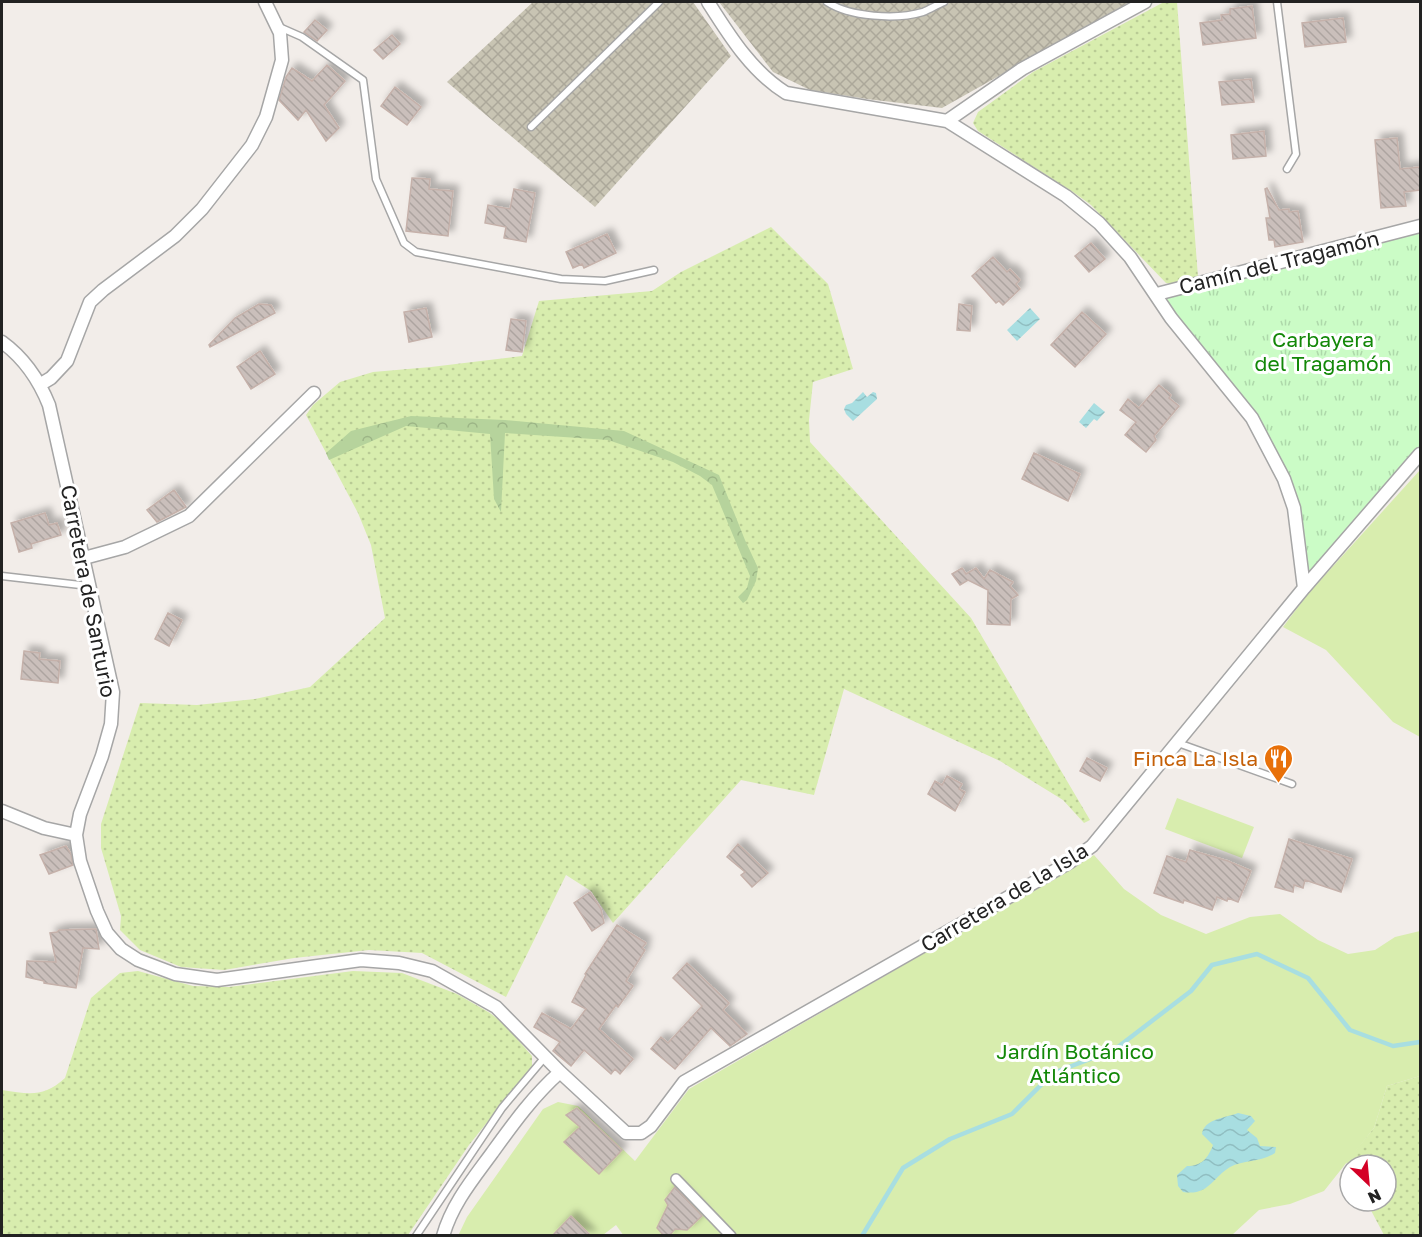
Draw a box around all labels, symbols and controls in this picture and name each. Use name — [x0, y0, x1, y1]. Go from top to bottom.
street label: Camín del Tragamón — [1176, 225, 1382, 299]
park label: Carbayera del Tragamón — [1255, 326, 1391, 376]
street label: Carretera de Santurio — [56, 482, 122, 700]
restaurant icon: Finca La Isla — [1263, 742, 1295, 784]
place label: Finca La Isla — [1133, 745, 1258, 771]
street label: Carretera de la Isla — [916, 837, 1092, 957]
park label: Jardín Botánico Atlántico — [996, 1038, 1154, 1088]
north arrow — [1338, 1153, 1398, 1213]
text: N — [1365, 1185, 1384, 1208]

